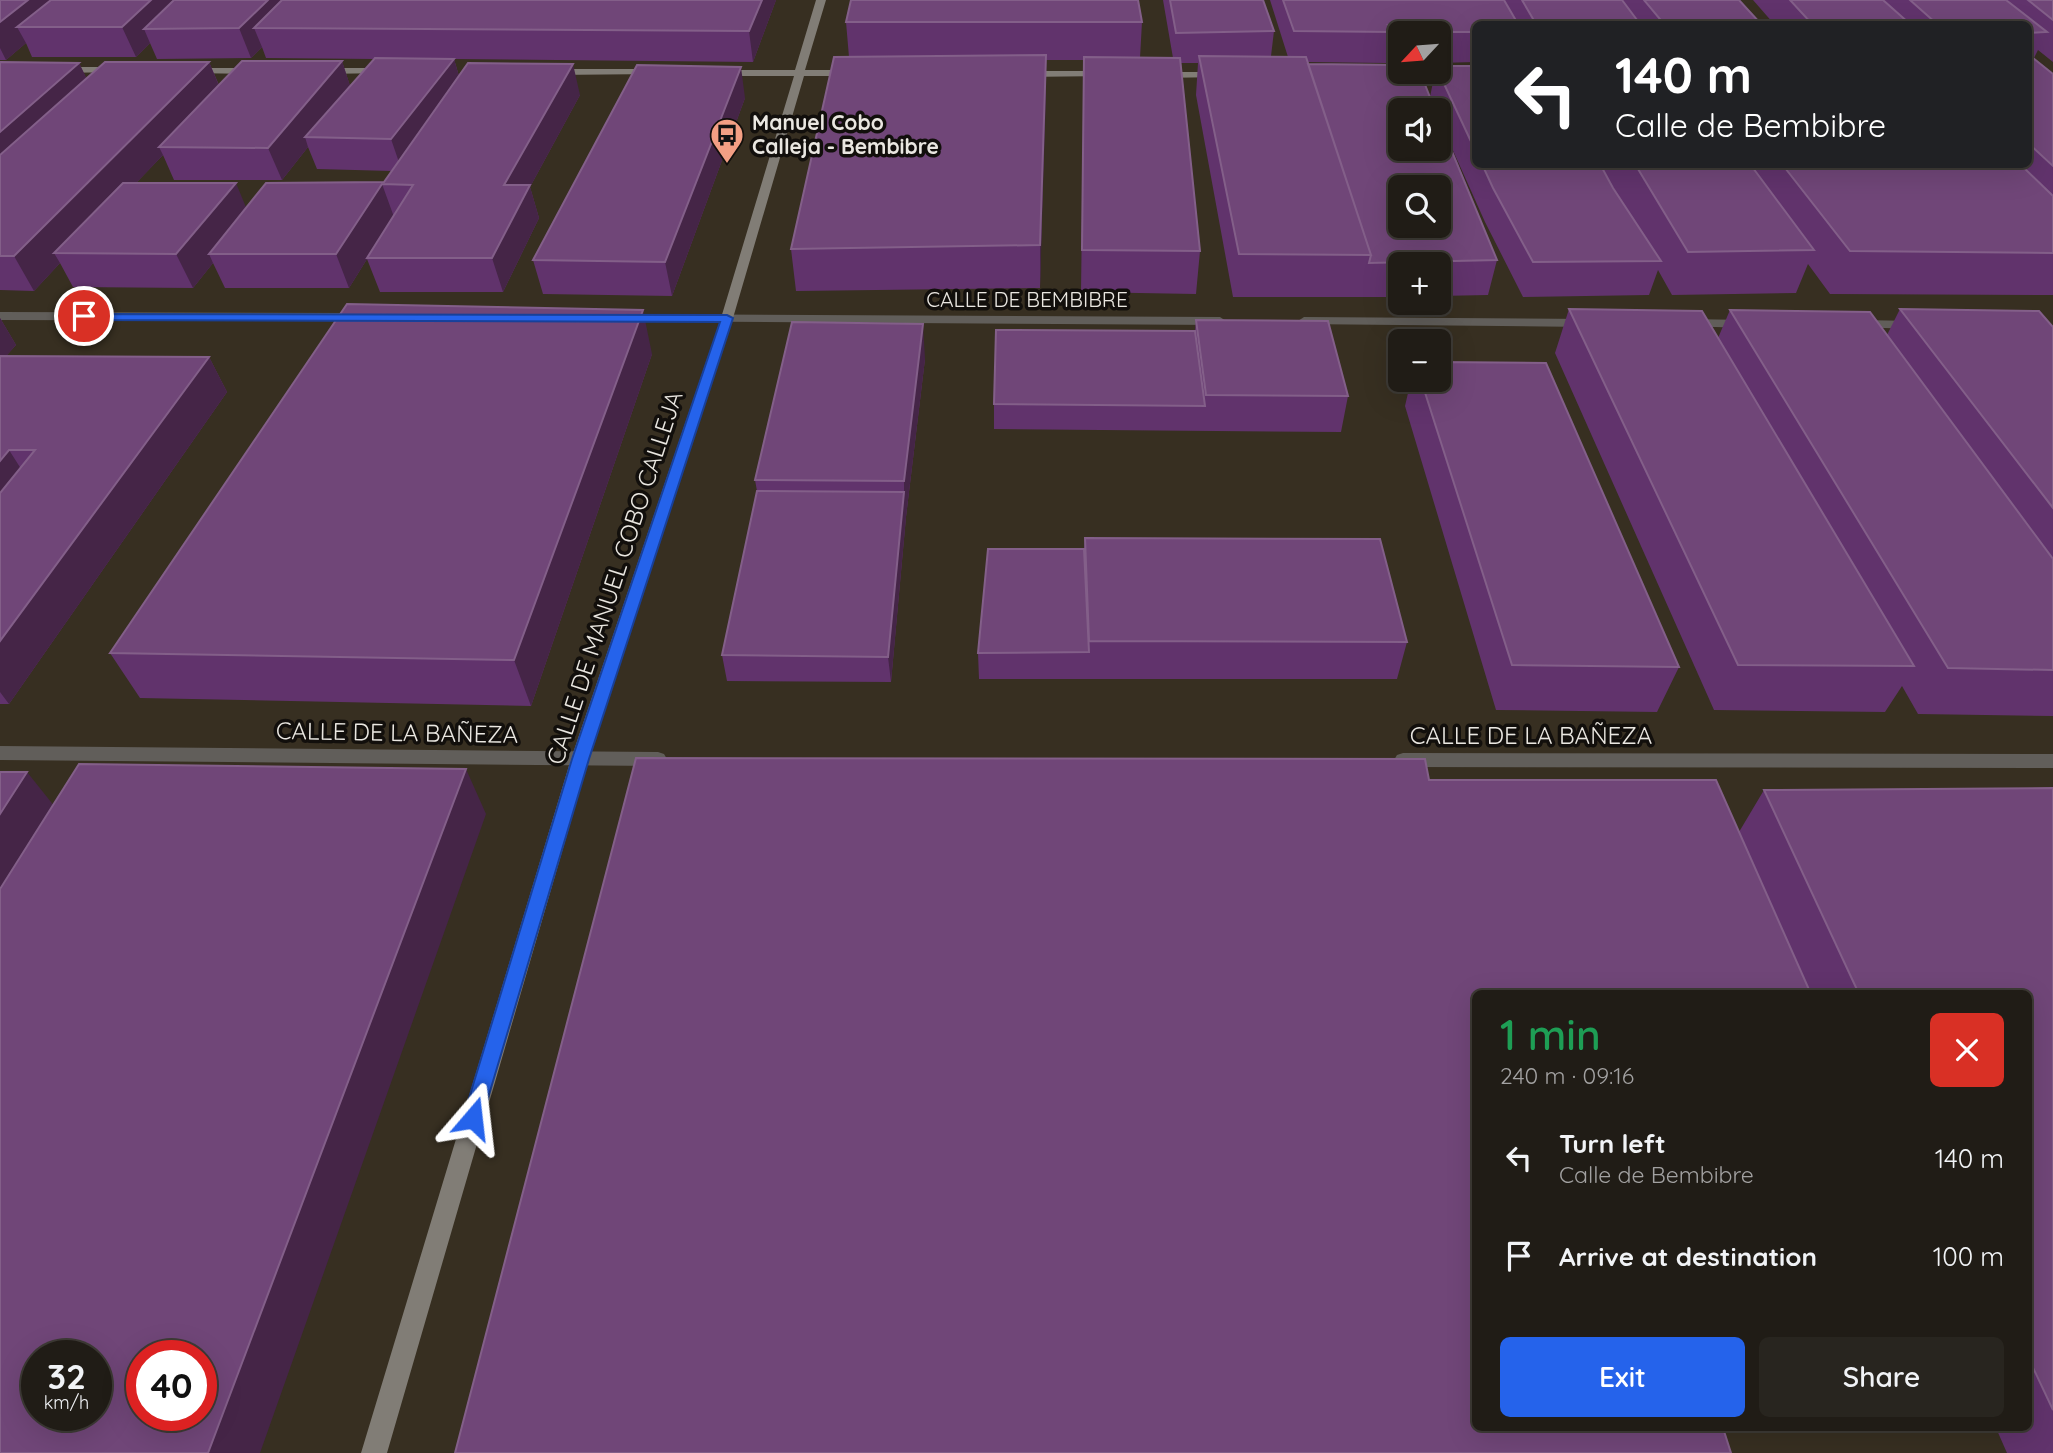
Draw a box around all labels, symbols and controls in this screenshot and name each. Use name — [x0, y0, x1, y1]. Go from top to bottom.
north arrow — [1388, 21, 1451, 84]
map controls — [1388, 21, 1451, 392]
text: 140 m — [1615, 44, 1752, 105]
icon: left — [1500, 49, 1591, 140]
button: sound — [1388, 98, 1451, 161]
text: Calle de Bembibre — [1615, 105, 1886, 145]
place label: Manuel Cobo Calleja - Bembibre — [752, 109, 939, 159]
bus stop icon: Manuel Cobo Calleja - Bembibre — [708, 116, 746, 165]
button: search — [1388, 175, 1451, 238]
button: + — [1388, 252, 1451, 315]
pin — [54, 286, 114, 346]
street label: CALLE DE BEMBIBRE — [926, 286, 1128, 312]
icon: arrive — [65, 297, 103, 335]
button: − — [1388, 329, 1451, 392]
street label: CALLE DE MANUEL COBO CALLEJA — [539, 387, 689, 768]
street label: CALLE DE LA BAÑEZA — [276, 715, 518, 749]
street label: CALLE DE LA BAÑEZA — [1410, 720, 1652, 750]
text: 1 min — [1500, 1008, 1601, 1061]
button: close — [1930, 1013, 2004, 1087]
text: 240 m · 09:16 — [1500, 1061, 1634, 1090]
position arrow — [436, 1081, 510, 1155]
text: Turn left — [1559, 1127, 1666, 1160]
icon: left — [1500, 1139, 1538, 1177]
text: 140 m — [1935, 1142, 2004, 1175]
text: Calle de Bembibre — [1559, 1160, 1754, 1189]
icon: arrive — [1500, 1237, 1538, 1275]
text: Arrive at destination — [1559, 1240, 1817, 1273]
text: 100 m — [1933, 1240, 2004, 1273]
button: Exit — [1500, 1337, 1745, 1417]
button: Share — [1759, 1337, 2004, 1417]
speed limit sign: 40 — [126, 1340, 217, 1431]
text: 32 — [47, 1354, 86, 1398]
text: km/h — [44, 1391, 89, 1414]

